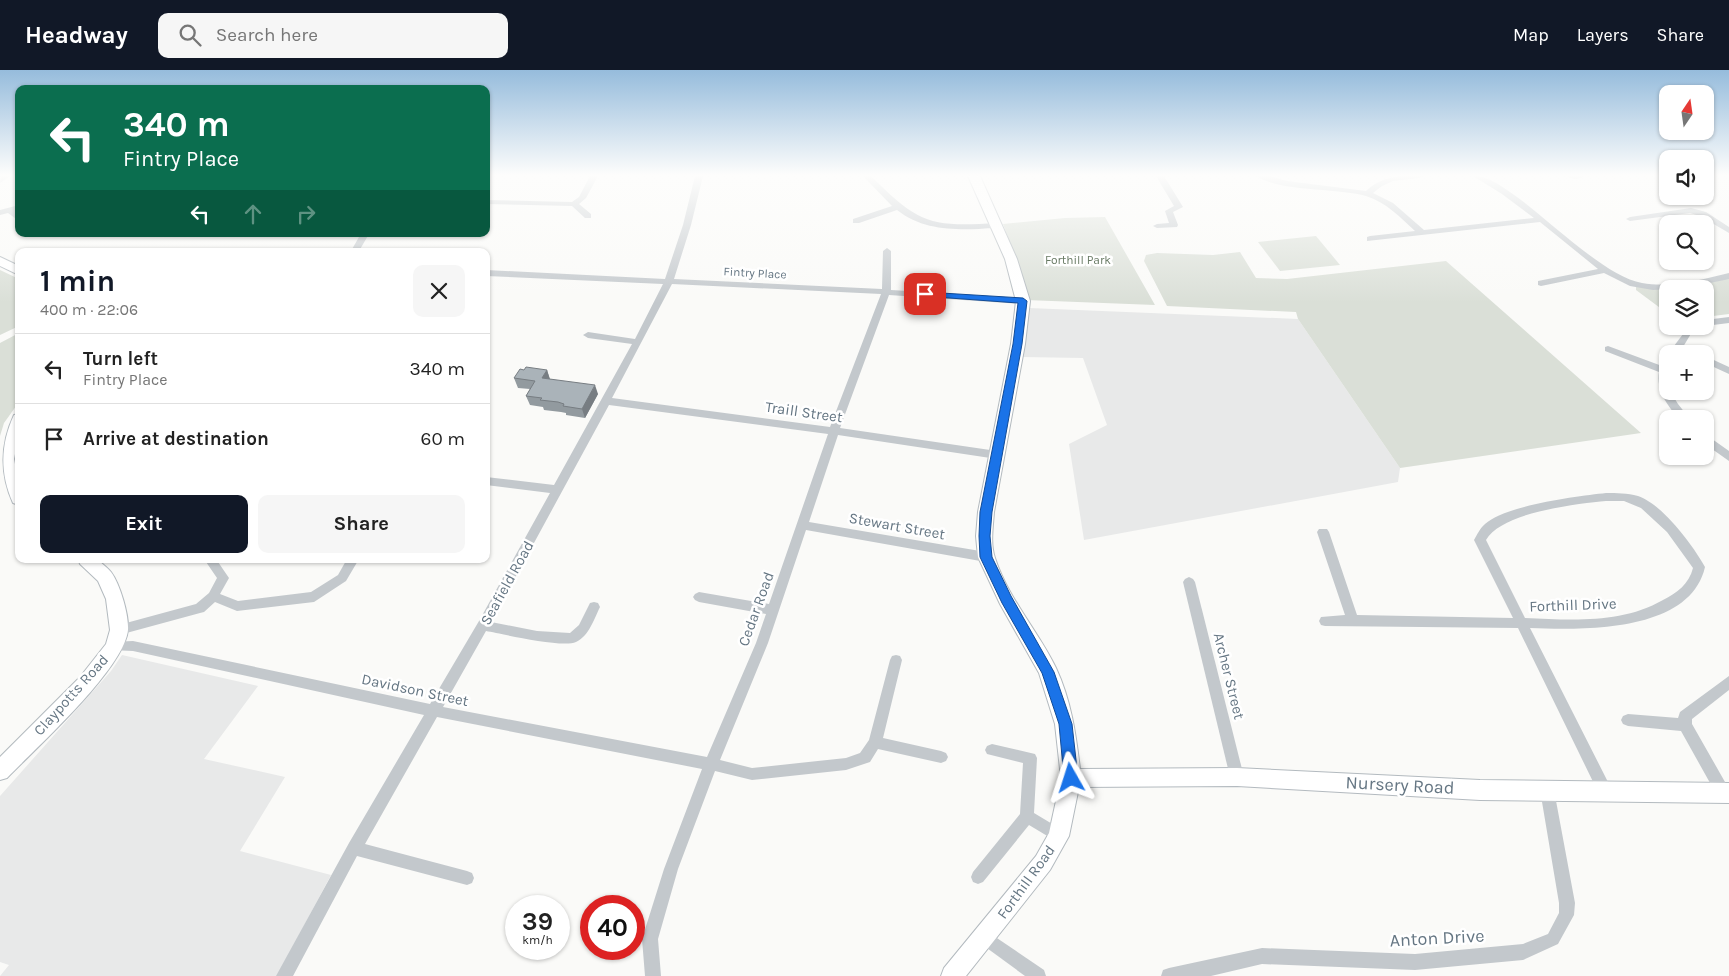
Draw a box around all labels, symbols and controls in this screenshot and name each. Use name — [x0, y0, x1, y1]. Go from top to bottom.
search box — [158, 13, 508, 58]
text: Headway — [25, 21, 128, 49]
icon: search — [176, 21, 204, 49]
text: Search here — [216, 24, 318, 46]
text: Map — [1513, 24, 1549, 46]
text: Layers — [1577, 24, 1629, 46]
text: Share — [1657, 24, 1704, 46]
north arrow — [1659, 85, 1714, 140]
map controls — [1659, 85, 1714, 465]
text: 340 m — [123, 104, 230, 145]
icon: left — [40, 105, 105, 170]
text: Fintry Place — [123, 146, 239, 172]
button: sound — [1659, 150, 1714, 205]
icon: left — [186, 200, 214, 228]
icon: ahead — [239, 200, 267, 228]
icon: right — [292, 200, 320, 228]
button: search — [1659, 215, 1714, 270]
park label: Forthill Park — [1045, 253, 1111, 267]
text: 1 min — [40, 263, 115, 299]
street label: Fintry Place — [723, 264, 787, 282]
button: close — [413, 265, 465, 317]
pin — [904, 273, 946, 315]
icon: arrive — [911, 280, 939, 308]
button: layers — [1659, 280, 1714, 335]
text: 400 m · 22:06 — [40, 300, 138, 319]
button: + — [1659, 345, 1714, 400]
text: Turn left — [83, 348, 158, 370]
icon: left — [40, 355, 68, 383]
text: 340 m — [410, 358, 465, 380]
text: Fintry Place — [83, 370, 167, 389]
street label: Traill Street — [764, 398, 844, 426]
button: − — [1659, 410, 1714, 465]
icon: arrive — [40, 425, 68, 453]
text: Arrive at destination — [83, 428, 269, 450]
text: 60 m — [421, 428, 465, 450]
button: Exit — [40, 495, 248, 553]
button: Share — [258, 495, 465, 553]
street label: Stewart Street — [848, 509, 947, 543]
street label: Seafield Road — [476, 538, 538, 628]
street label: Cedar Road — [734, 569, 778, 649]
street label: Forthill Drive — [1529, 594, 1617, 616]
street label: Archer Street — [1210, 631, 1249, 722]
street label: Claypotts Road — [30, 651, 112, 739]
street label: Davidson Street — [360, 670, 470, 710]
position arrow — [1044, 751, 1096, 803]
street label: Nursery Road — [1345, 771, 1455, 799]
street label: Forthill Road — [993, 842, 1059, 922]
speed limit sign: 40 — [580, 895, 645, 960]
text: 39 — [522, 907, 553, 936]
street label: Anton Drive — [1389, 925, 1485, 951]
text: km/h — [522, 933, 553, 947]

